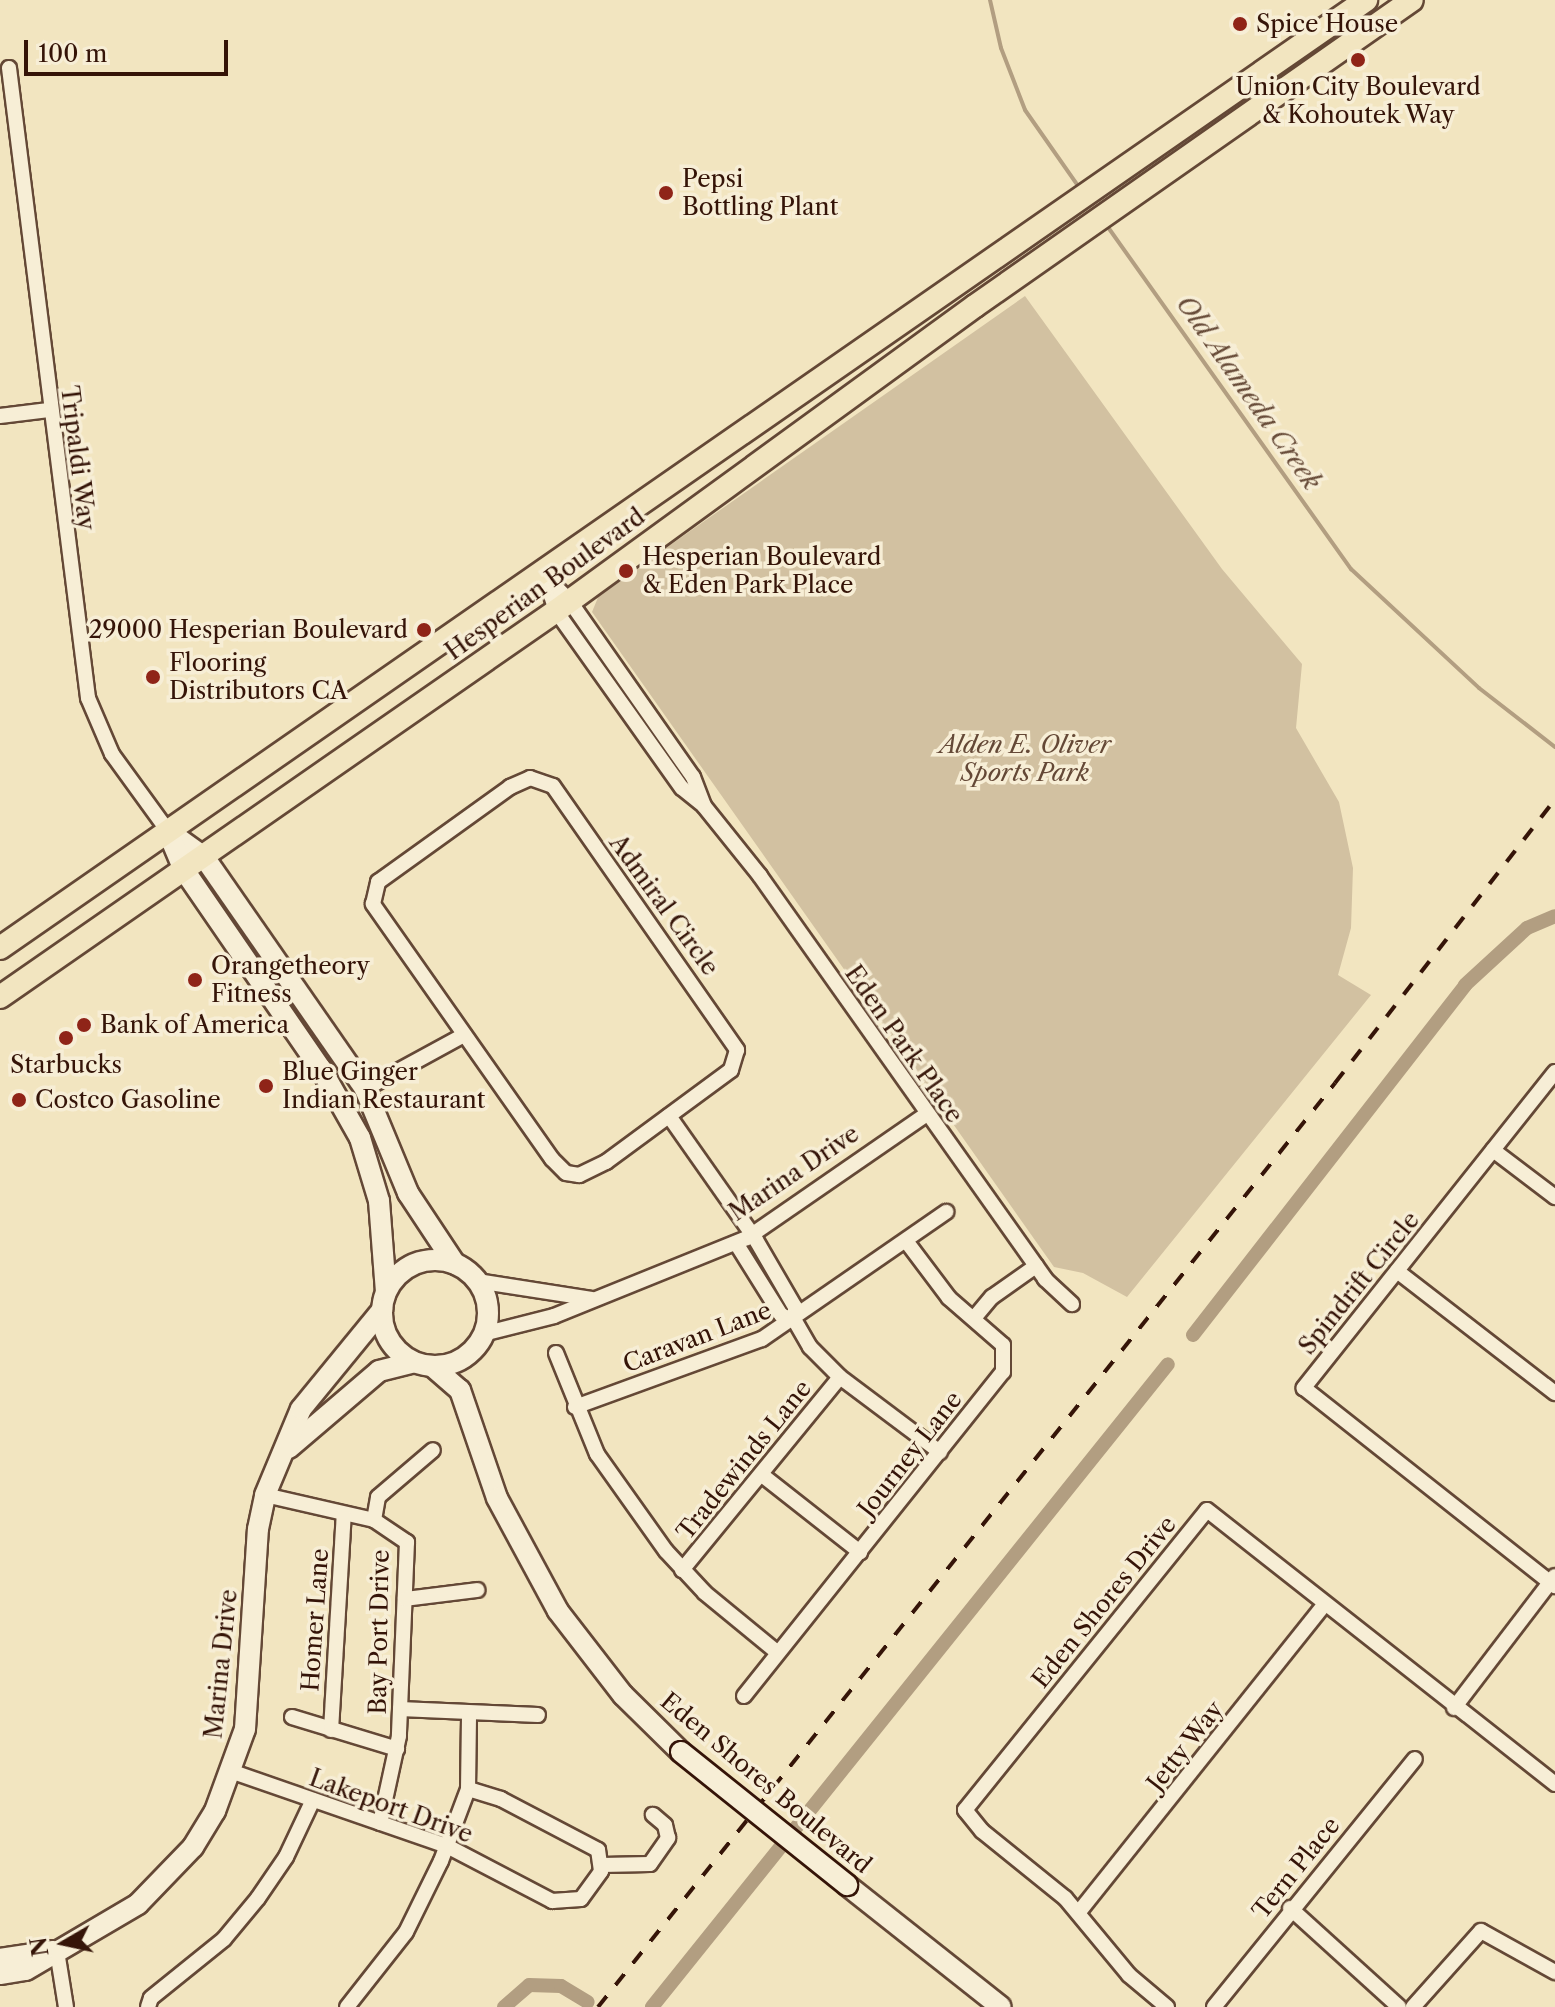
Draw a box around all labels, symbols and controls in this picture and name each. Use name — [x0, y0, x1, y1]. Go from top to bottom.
place label: Spice House — [1256, 10, 1398, 38]
marker: Spice House — [1231, 15, 1249, 33]
scale bar — [28, 24, 232, 74]
text: 100 m — [38, 39, 107, 68]
marker: Union City Boulevard & Kohoutek Way — [1349, 51, 1367, 69]
place label: Union City Boulevard & Kohoutek Way — [1235, 73, 1481, 129]
place label: Pepsi Bottling Plant — [682, 165, 838, 221]
marker: Pepsi Bottling Plant — [657, 184, 675, 202]
water label: Old Alameda Creek — [1169, 290, 1327, 496]
street label: Tripaldi Way — [55, 384, 101, 532]
street label: Hesperian Boulevard — [440, 502, 650, 666]
place label: Hesperian Boulevard & Eden Park Place — [642, 543, 881, 599]
marker: Hesperian Boulevard & Eden Park Place — [617, 562, 635, 580]
place label: 29000 Hesperian Boulevard — [89, 616, 408, 644]
marker: 29000 Hesperian Boulevard — [415, 621, 433, 639]
place label: Flooring Distributors CA — [169, 649, 348, 705]
marker: Flooring Distributors CA — [144, 668, 162, 686]
park label: Alden E. Oliver Sports Park — [939, 731, 1111, 787]
street label: Admiral Circle — [603, 829, 725, 981]
place label: Orangetheory Fitness — [211, 952, 370, 1008]
street label: Eden Park Place — [839, 959, 969, 1129]
marker: Orangetheory Fitness — [186, 971, 204, 989]
place label: Bank of America — [100, 1011, 291, 1039]
marker: Bank of America — [75, 1016, 93, 1034]
marker: Starbucks — [57, 1029, 75, 1047]
place label: Starbucks — [10, 1051, 122, 1079]
place label: Blue Ginger Indian Restaurant — [282, 1058, 485, 1114]
marker: Blue Ginger Indian Restaurant — [257, 1077, 275, 1095]
place label: Costco Gasoline — [35, 1086, 221, 1114]
marker: Costco Gasoline — [10, 1091, 28, 1109]
street label: Marina Drive — [724, 1119, 864, 1227]
street label: Spindrift Circle — [1293, 1206, 1425, 1360]
street label: Caravan Lane — [619, 1296, 775, 1378]
street label: Tradewinds Lane — [671, 1374, 817, 1546]
street label: Journey Lane — [852, 1385, 968, 1523]
street label: Eden Shores Drive — [1026, 1510, 1182, 1694]
street label: Homer Lane — [296, 1547, 334, 1693]
street label: Bay Port Drive — [363, 1549, 395, 1715]
street label: Marina Drive — [199, 1588, 243, 1740]
street label: Eden Shores Boulevard — [655, 1686, 877, 1880]
street label: Jetty Way — [1140, 1695, 1230, 1797]
street label: Lakeport Drive — [305, 1763, 477, 1849]
street label: Tern Place — [1246, 1811, 1346, 1925]
north arrow — [24, 1903, 104, 1983]
text: N — [25, 1935, 55, 1958]

